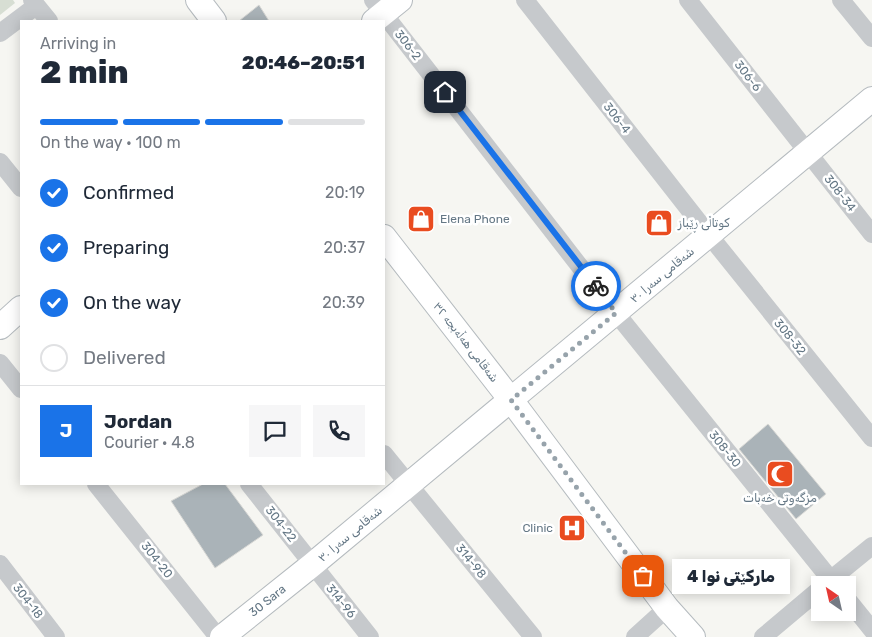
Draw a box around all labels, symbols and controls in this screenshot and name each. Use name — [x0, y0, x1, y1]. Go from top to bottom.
street label: 306-2 — [392, 27, 424, 63]
text: Arriving in — [40, 34, 116, 53]
text: 20:46–20:51 — [242, 51, 365, 74]
text: 2 min — [40, 53, 129, 91]
street label: 306-6 — [732, 58, 764, 94]
pin — [424, 71, 466, 113]
icon: home — [431, 78, 459, 106]
street label: 306-4 — [601, 100, 634, 137]
text: On the way · 100 m — [40, 133, 181, 152]
street label: 308-34 — [821, 172, 859, 215]
icon: check — [40, 179, 68, 207]
text: Confirmed — [83, 181, 174, 204]
text: 20:19 — [325, 183, 365, 202]
shop icon: Elena Phone — [406, 204, 436, 234]
shop icon: کوتاڵی ڕێباز — [644, 208, 674, 238]
place label: Elena Phone — [440, 212, 510, 226]
place label: کوتاڵی ڕێباز — [677, 215, 730, 233]
icon: check — [40, 234, 68, 262]
text: Preparing — [83, 236, 169, 259]
text: 20:37 — [324, 238, 365, 257]
street label: شەقامی سەرا ٣٠ — [627, 244, 698, 307]
courier — [571, 261, 621, 311]
icon: bike — [582, 272, 610, 300]
icon: check — [40, 289, 68, 317]
text: On the way — [83, 291, 181, 314]
text: 20:39 — [322, 293, 365, 312]
street label: شەقامی هەڵەبجە ٣٢ — [430, 299, 502, 385]
street label: 308-32 — [771, 316, 809, 358]
text: Delivered — [83, 346, 166, 369]
button: chat — [249, 405, 301, 457]
button: phone — [313, 405, 365, 457]
text: Jordan — [104, 410, 172, 433]
text: J — [60, 419, 72, 442]
street label: 308-30 — [706, 428, 744, 470]
text: Courier · 4.8 — [104, 433, 195, 452]
mosque icon: مزگەوتی خەبات — [765, 459, 795, 489]
place label: مزگەوتی خەبات — [743, 491, 817, 506]
street label: 304-22 — [263, 503, 299, 545]
street label: شەقامی سەرا ٣٠ — [315, 503, 386, 566]
hospital icon: Clinic — [557, 513, 587, 543]
place label: Clinic — [522, 521, 553, 535]
street label: 304-20 — [138, 539, 176, 581]
street label: 314-98 — [453, 541, 489, 581]
pin — [622, 555, 664, 597]
callout: مارکێتی نوا 4 — [673, 558, 790, 594]
icon: bag — [629, 562, 657, 590]
text: مارکێتی نوا 4 — [687, 567, 775, 586]
north arrow — [811, 576, 856, 621]
map controls — [811, 576, 856, 621]
street label: 304-18 — [10, 581, 46, 621]
street label: 314-96 — [323, 581, 359, 621]
street label: 30 Sara — [246, 582, 288, 620]

